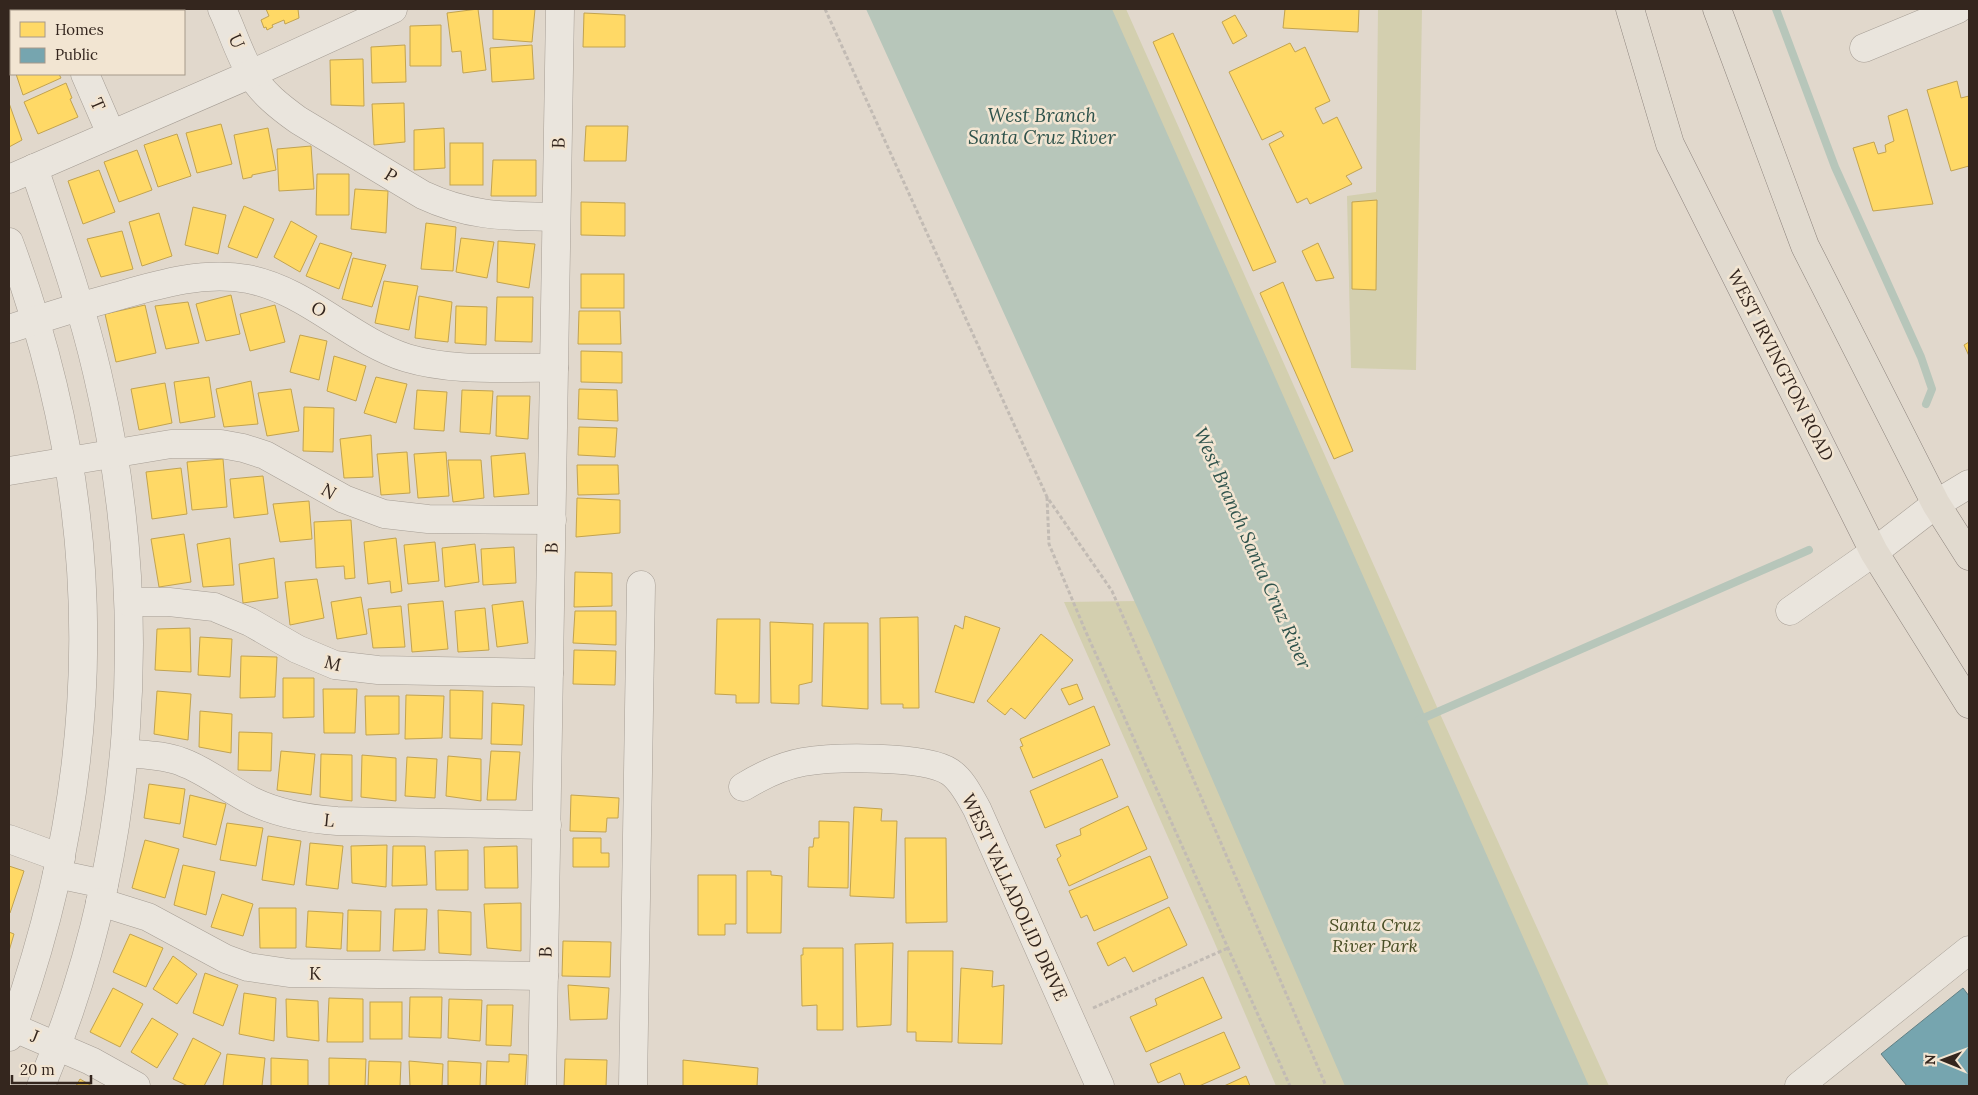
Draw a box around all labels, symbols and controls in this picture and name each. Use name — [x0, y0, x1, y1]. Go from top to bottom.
legend — [10, 10, 185, 75]
text: Homes — [55, 20, 104, 39]
street label: U — [224, 30, 250, 52]
text: Public — [55, 45, 98, 64]
street label: T — [85, 94, 111, 114]
water label: West Branch Santa Cruz River — [968, 103, 1116, 149]
street label: B — [546, 137, 570, 149]
street label: P — [380, 162, 402, 188]
street label: WEST IRVINGTON ROAD — [1723, 265, 1839, 465]
street label: O — [307, 295, 331, 323]
water label: West Branch Santa Cruz River — [1189, 424, 1317, 673]
street label: N — [317, 478, 341, 504]
street label: B — [539, 542, 563, 554]
street label: M — [322, 650, 344, 676]
street label: WEST VALLADOLID DRIVE — [957, 790, 1073, 1004]
street label: L — [323, 808, 336, 832]
park label: Santa Cruz River Park — [1329, 913, 1421, 957]
street label: B — [533, 946, 557, 958]
street label: K — [309, 961, 322, 985]
street label: J — [27, 1024, 43, 1048]
north arrow — [1918, 1035, 1968, 1085]
scale bar — [12, 1052, 91, 1084]
text: N — [1921, 1054, 1939, 1065]
text: 20 m — [20, 1060, 55, 1079]

